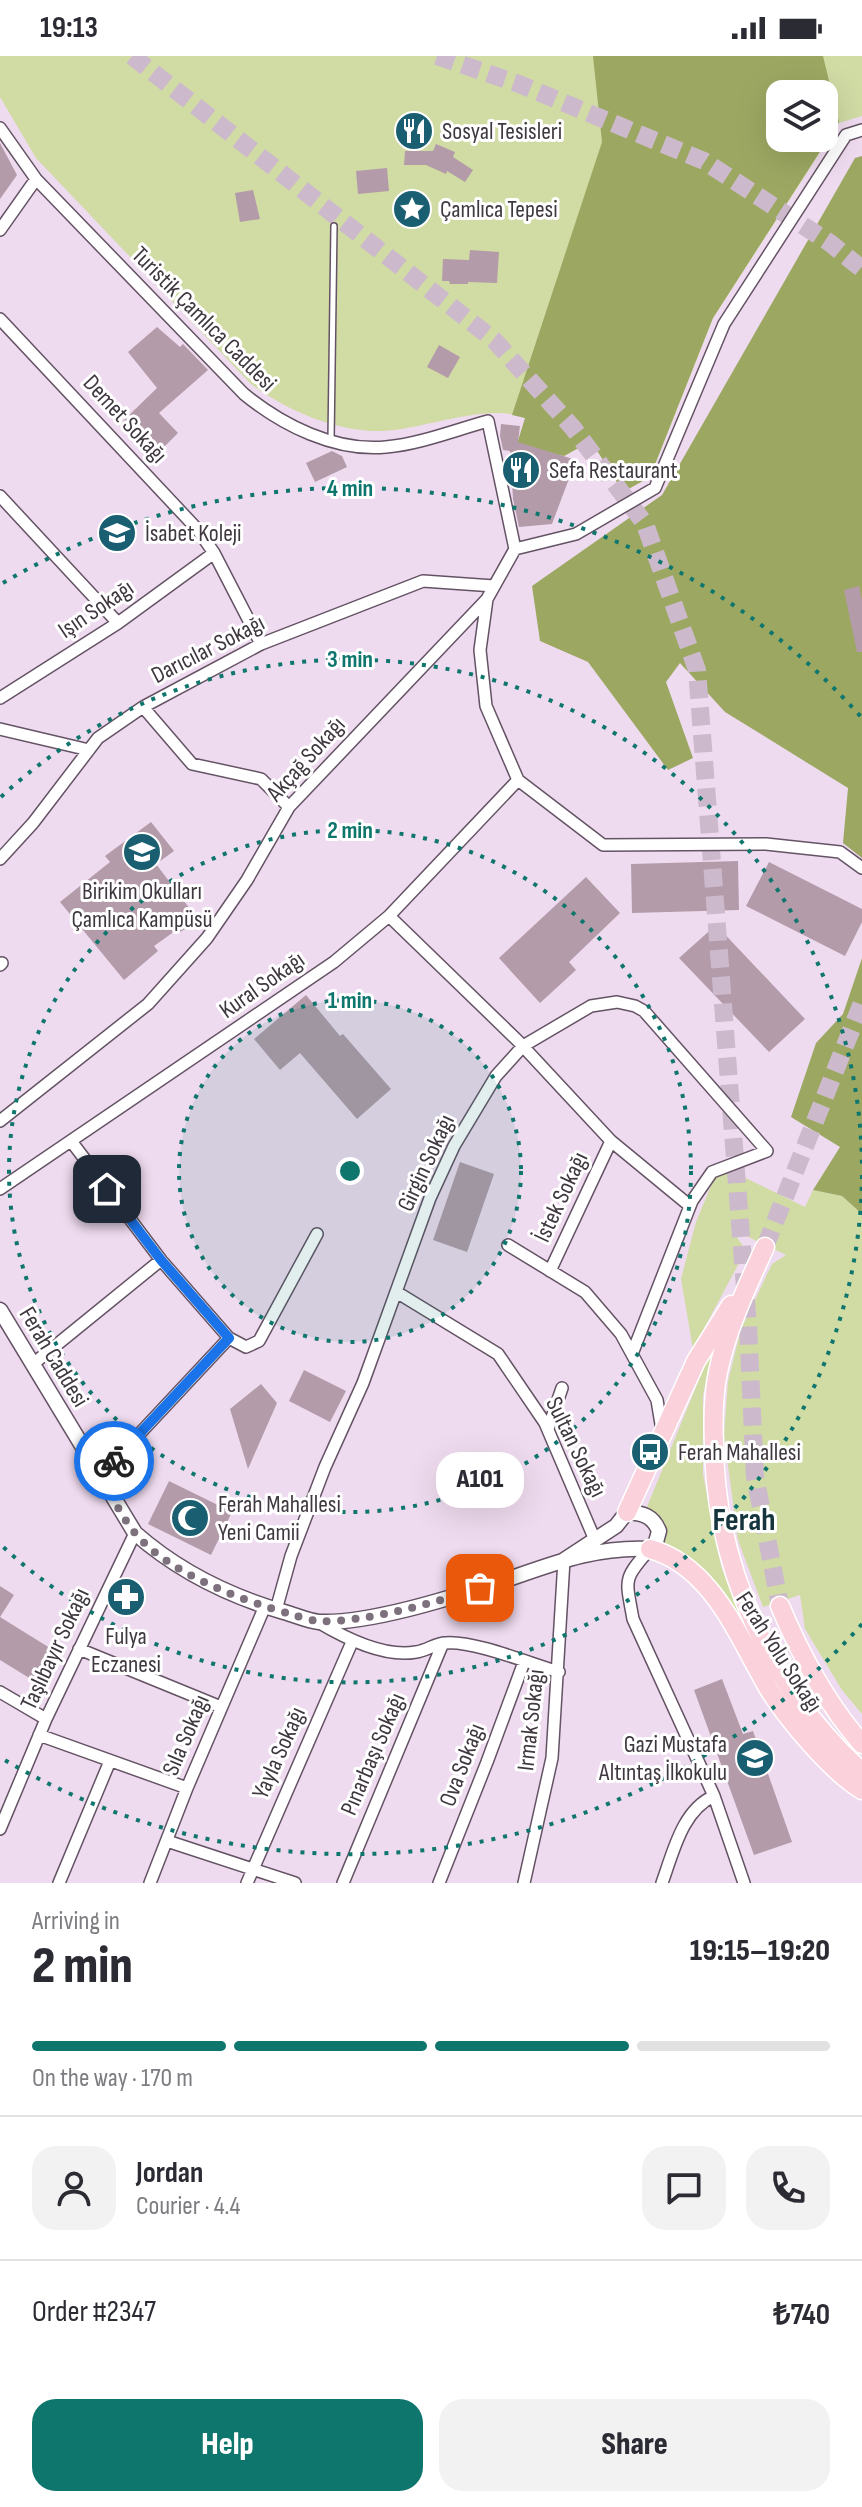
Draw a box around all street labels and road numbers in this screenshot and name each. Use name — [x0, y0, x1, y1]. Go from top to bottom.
street label: Turistik Çamlıca Caddesi — [125, 240, 283, 398]
street label: Demet Sokağı — [77, 369, 173, 469]
street label: Işın Sokağı — [53, 573, 139, 645]
street label: Darıcılar Sokağı — [147, 608, 269, 690]
street label: Akçağ Sokağı — [260, 711, 352, 808]
street label: Kural Sokağı — [214, 945, 310, 1025]
street label: Girgin Sokağı — [391, 1110, 461, 1216]
street label: İstek Sokağı — [528, 1147, 594, 1247]
street label: Ferah Caddesi — [13, 1302, 95, 1412]
street label: Sultan Sokağı — [539, 1392, 613, 1502]
street label: Taşlıbayır Sokağı — [14, 1583, 96, 1715]
street label: Ferah Yolu Sokağı — [729, 1586, 829, 1718]
street label: Irmak Sokağı — [511, 1668, 551, 1772]
street label: Pınarbaşı Sokağı — [334, 1689, 412, 1819]
street label: Sıla Sokağı — [156, 1690, 216, 1780]
street label: Yayla Sokağı — [246, 1703, 312, 1803]
street label: Ova Sokağı — [433, 1719, 491, 1811]

